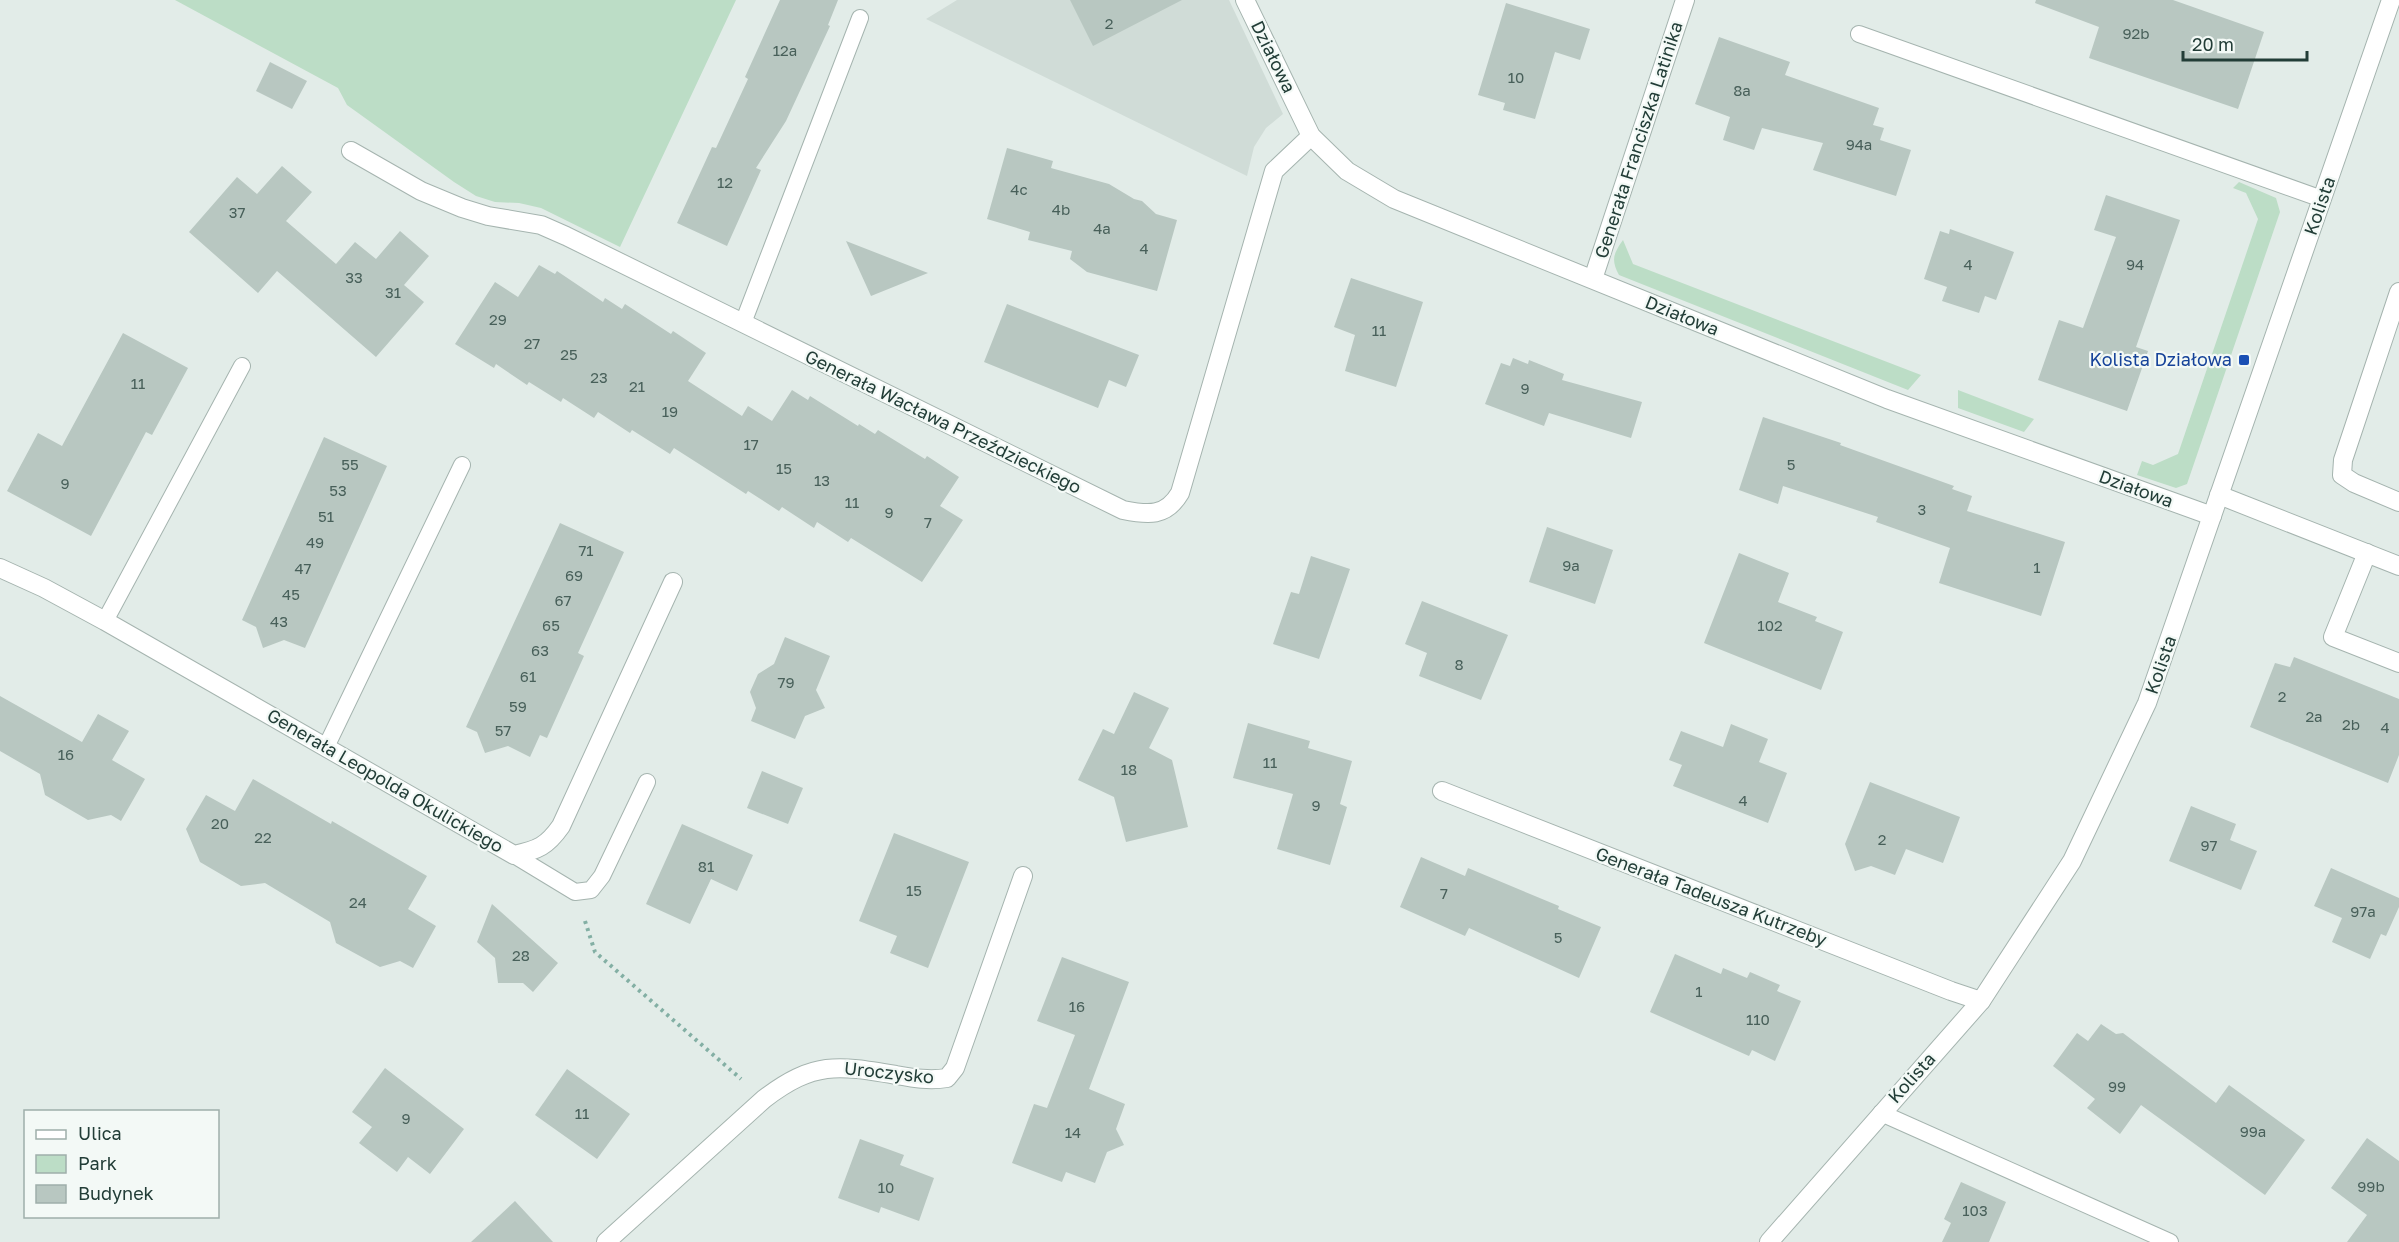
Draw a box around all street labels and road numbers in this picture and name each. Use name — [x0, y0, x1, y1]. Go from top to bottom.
street label: Działowa — [1247, 17, 1301, 96]
street label: Generała Franciszka Latinika — [1589, 18, 1687, 261]
street label: Kolista — [2299, 174, 2339, 238]
street label: Działowa — [1642, 290, 1722, 340]
street label: Generała Wacława Przeździeckiego — [802, 344, 1085, 498]
street label: Działowa — [2096, 464, 2177, 512]
street label: Kolista — [2140, 633, 2180, 697]
street label: Generała Leopolda Okulickiego — [264, 703, 507, 857]
street label: Generała Tadeusza Kutrzeby — [1593, 842, 1830, 950]
street label: Kolista — [1883, 1048, 1940, 1107]
street label: Uroczysko — [843, 1056, 935, 1088]

